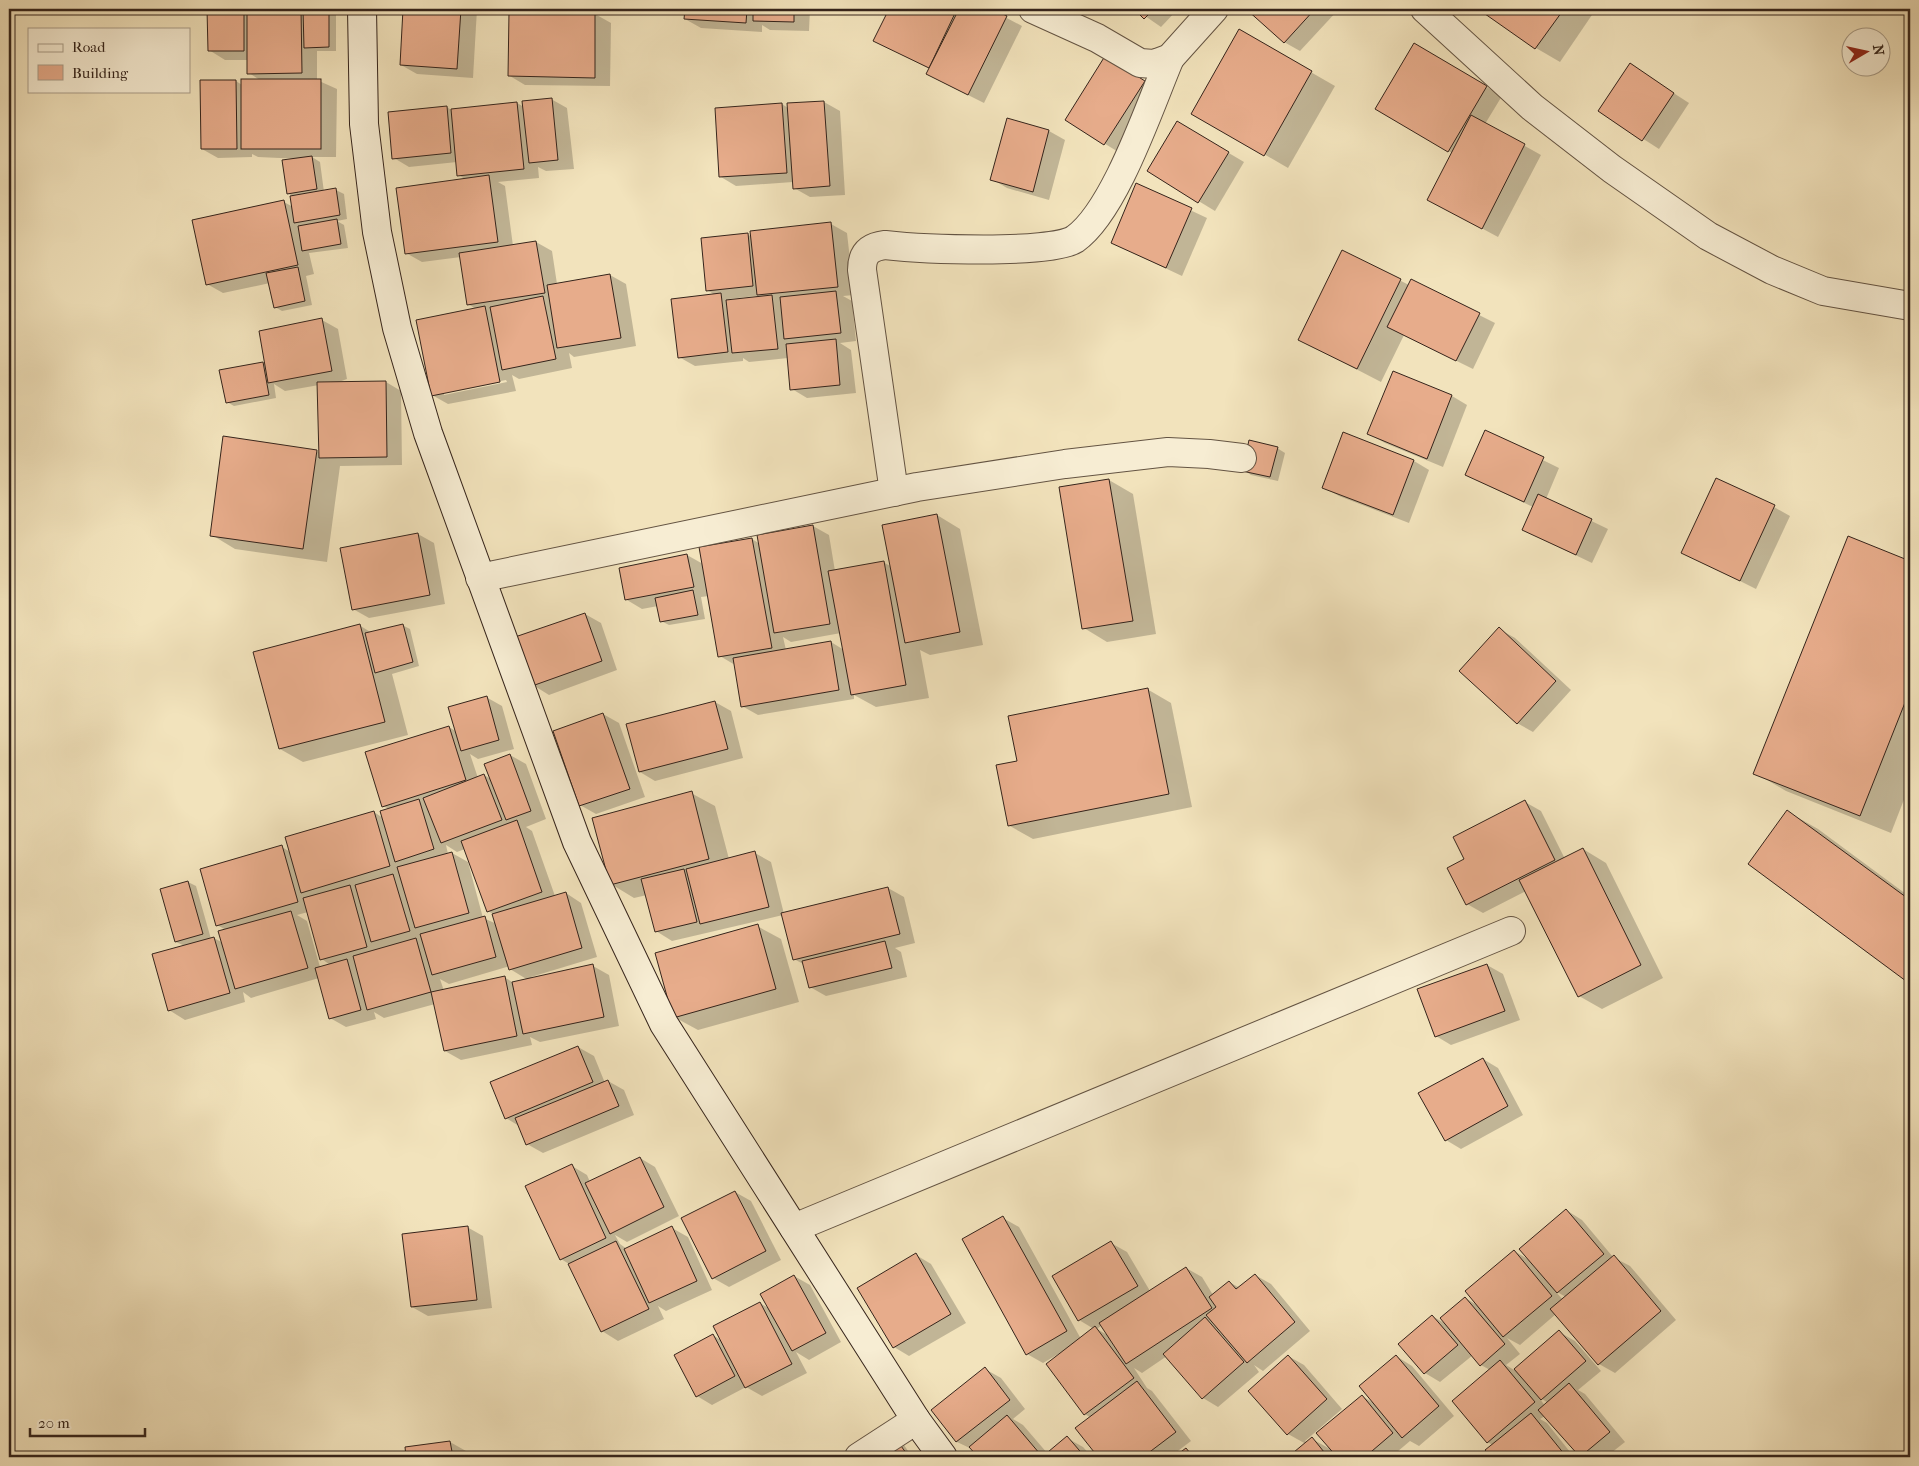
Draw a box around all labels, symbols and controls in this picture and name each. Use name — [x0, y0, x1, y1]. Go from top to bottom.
legend — [28, 28, 190, 92]
north arrow — [1842, 28, 1892, 78]
text: Road — [72, 38, 106, 56]
text: N — [1869, 43, 1888, 57]
text: Building — [72, 64, 129, 82]
scale bar — [30, 1406, 145, 1438]
text: 20 m — [38, 1414, 70, 1432]

